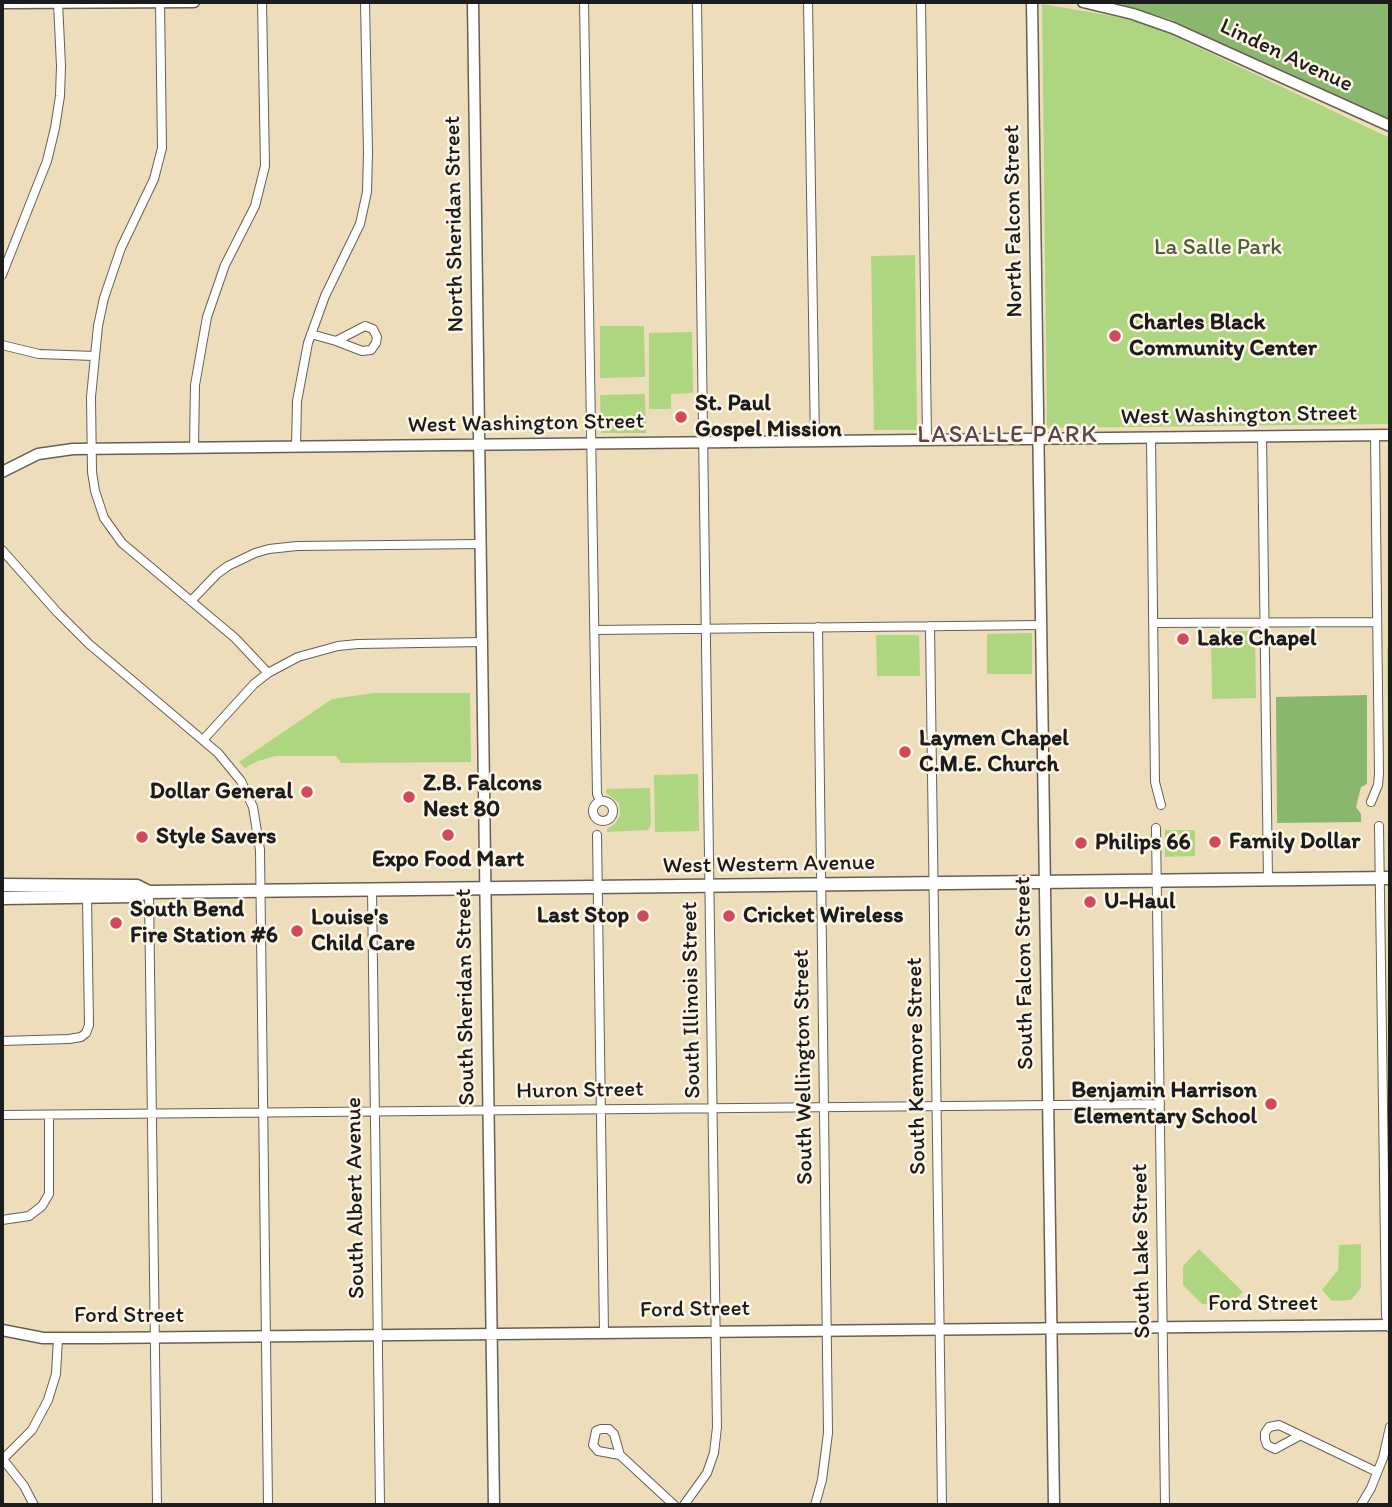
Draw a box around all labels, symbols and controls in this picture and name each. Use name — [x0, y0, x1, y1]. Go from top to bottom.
street label: Linden Avenue — [1215, 13, 1357, 99]
street label: North Sheridan Street — [439, 115, 471, 333]
street label: North Falcon Street — [999, 124, 1029, 318]
park label: La Salle Park — [1154, 234, 1282, 262]
place label: Charles Black Community Center — [1129, 309, 1317, 363]
marker: Charles Black Community Center — [1107, 328, 1123, 344]
place label: St. Paul Gospel Mission — [695, 390, 842, 444]
street label: West Washington Street — [1120, 400, 1358, 432]
street label: West Washington Street — [407, 408, 645, 440]
marker: St. Paul Gospel Mission — [673, 409, 689, 425]
district label: LASALLE PARK — [919, 422, 1097, 450]
place label: Lake Chapel — [1197, 625, 1317, 653]
marker: Lake Chapel — [1175, 631, 1191, 647]
place label: Laymen Chapel C.M.E. Church — [919, 725, 1069, 779]
marker: Laymen Chapel C.M.E. Church — [897, 744, 913, 760]
place label: Z.B. Falcons Nest 80 — [423, 770, 542, 824]
place label: Dollar General — [149, 778, 293, 806]
marker: Dollar General — [299, 784, 315, 800]
marker: Z.B. Falcons Nest 80 — [401, 789, 417, 805]
place label: Style Savers — [156, 823, 276, 851]
marker: Expo Food Mart — [440, 827, 456, 843]
place label: Family Dollar — [1229, 828, 1360, 856]
marker: Style Savers — [134, 829, 150, 845]
place label: Philips 66 — [1095, 829, 1191, 857]
marker: Family Dollar — [1207, 834, 1223, 850]
marker: Philips 66 — [1073, 835, 1089, 851]
place label: Expo Food Mart — [372, 846, 524, 874]
street label: West Western Avenue — [662, 849, 876, 881]
street label: South Falcon Street — [1010, 876, 1040, 1070]
street label: South Sheridan Street — [450, 888, 482, 1106]
place label: U-Haul — [1104, 888, 1175, 916]
marker: U-Haul — [1082, 894, 1098, 910]
place label: South Bend Fire Station #6 — [130, 896, 278, 950]
street label: South Illinois Street — [676, 901, 708, 1099]
place label: Last Stop — [537, 902, 629, 930]
place label: Cricket Wireless — [743, 902, 903, 930]
place label: Louise's Child Care — [311, 904, 415, 958]
marker: Last Stop — [635, 908, 651, 924]
marker: Cricket Wireless — [721, 908, 737, 924]
marker: South Bend Fire Station #6 — [108, 915, 124, 931]
marker: Louise's Child Care — [289, 923, 305, 939]
street label: South Wellington Street — [788, 949, 820, 1185]
street label: South Kenmore Street — [901, 957, 933, 1175]
street label: Huron Street — [516, 1076, 644, 1106]
place label: Benjamin Harrison Elementary School — [1071, 1077, 1257, 1131]
marker: Benjamin Harrison Elementary School — [1263, 1096, 1279, 1112]
street label: South Albert Avenue — [340, 1097, 372, 1299]
street label: South Lake Street — [1127, 1163, 1157, 1339]
street label: Ford Street — [1208, 1290, 1318, 1318]
street label: Ford Street — [640, 1295, 750, 1325]
street label: Ford Street — [74, 1302, 184, 1330]

